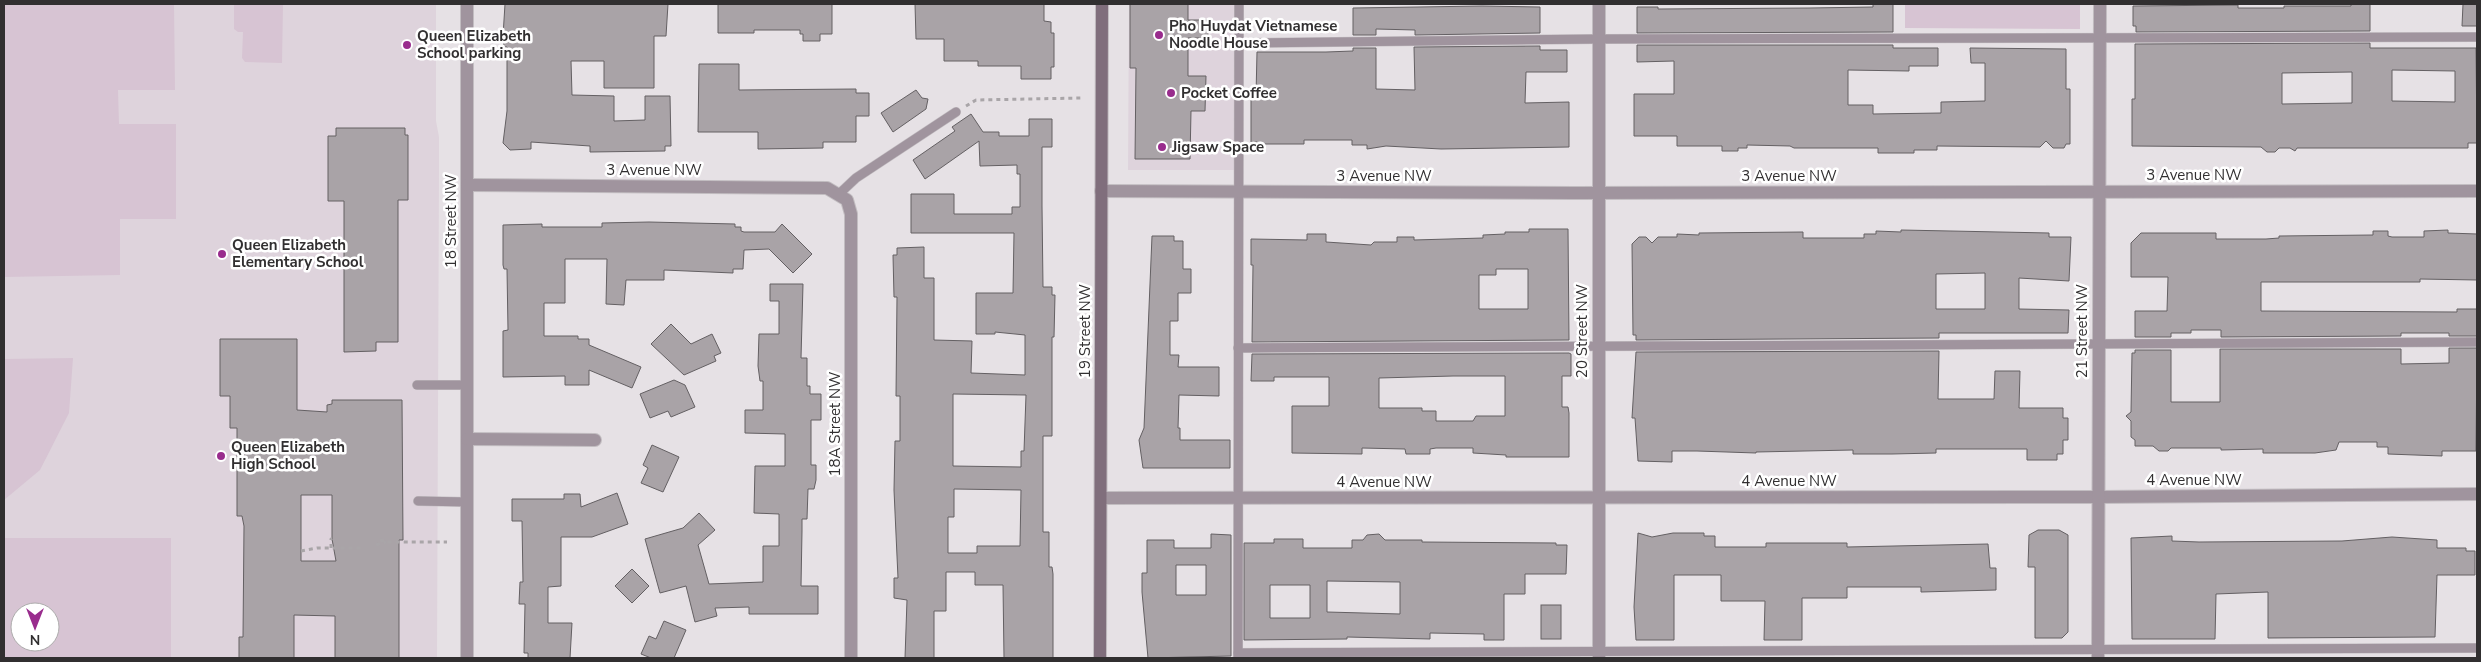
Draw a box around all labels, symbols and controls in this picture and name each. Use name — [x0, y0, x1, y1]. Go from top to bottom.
place label: Pho Huydat Vietnamese Noodle House — [1169, 16, 1337, 53]
place label: Queen Elizabeth School parking — [417, 26, 531, 63]
marker: Pho Huydat Vietnamese Noodle House — [1153, 29, 1165, 41]
marker: Queen Elizabeth School parking — [401, 39, 413, 51]
place label: Pocket Coffee — [1181, 83, 1277, 103]
marker: Pocket Coffee — [1165, 87, 1177, 99]
place label: Jigsaw Space — [1171, 137, 1264, 157]
marker: Jigsaw Space — [1156, 141, 1168, 153]
street label: 3 Avenue NW — [606, 160, 702, 180]
street label: 3 Avenue NW — [2146, 165, 2242, 185]
street label: 3 Avenue NW — [1336, 166, 1432, 186]
street label: 3 Avenue NW — [1741, 166, 1837, 186]
street label: 18 Street NW — [441, 173, 461, 268]
place label: Queen Elizabeth Elementary School — [232, 235, 364, 272]
marker: Queen Elizabeth Elementary School — [216, 248, 228, 260]
street label: 19 Street NW — [1075, 283, 1095, 378]
street label: 20 Street NW — [1572, 283, 1592, 378]
street label: 21 Street NW — [2072, 283, 2092, 378]
street label: 18A Street NW — [825, 371, 845, 477]
place label: Queen Elizabeth High School — [231, 437, 345, 474]
marker: Queen Elizabeth High School — [215, 450, 227, 462]
street label: 4 Avenue NW — [2146, 470, 2242, 490]
street label: 4 Avenue NW — [1741, 471, 1837, 491]
street label: 4 Avenue NW — [1336, 472, 1432, 492]
north arrow — [10, 602, 60, 652]
text: N — [30, 630, 40, 649]

